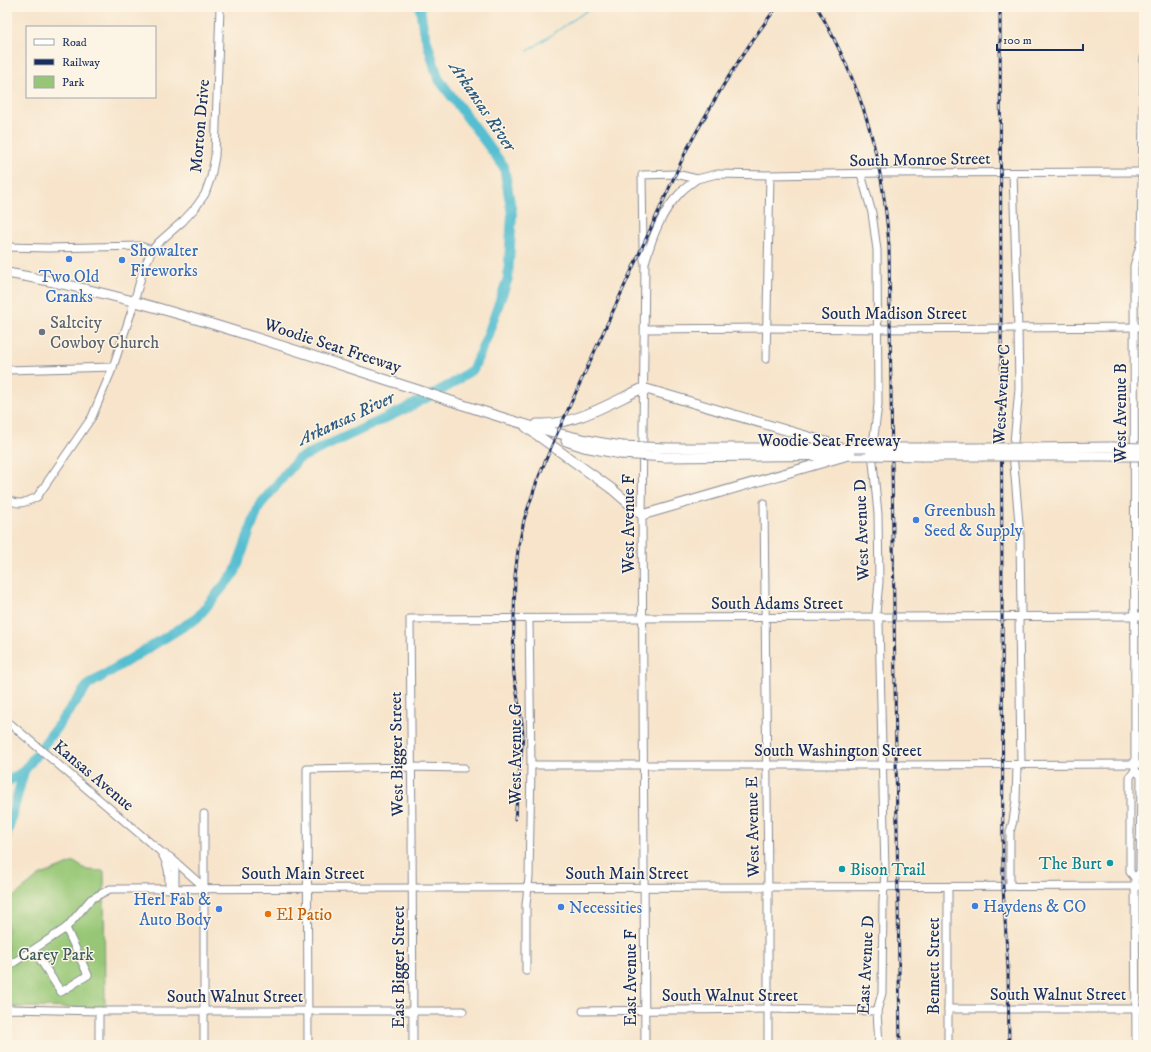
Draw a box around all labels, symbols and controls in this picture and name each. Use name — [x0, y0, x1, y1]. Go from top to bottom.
legend — [26, 26, 156, 98]
scale bar — [997, 26, 1083, 52]
text: 100 m — [1003, 33, 1032, 48]
text: Road — [62, 35, 87, 50]
text: Railway — [62, 55, 100, 70]
water label: Arkansas River — [443, 56, 521, 157]
text: Park — [62, 75, 84, 90]
street label: Morton Drive — [185, 78, 215, 174]
street label: South Monroe Street — [849, 148, 991, 172]
place label: Showalter Fireworks — [130, 240, 199, 282]
marker: Two Old Cranks — [64, 254, 74, 264]
marker: Showalter Fireworks — [117, 255, 127, 265]
place label: Two Old Cranks — [39, 266, 100, 308]
street label: South Madison Street — [821, 303, 967, 325]
place label: Saltcity Cowboy Church — [50, 312, 159, 354]
street label: Woodie Seat Freeway — [260, 313, 405, 379]
marker: Saltcity Cowboy Church — [37, 327, 47, 337]
street label: West Avenue C — [988, 343, 1016, 446]
street label: West Avenue B — [1110, 363, 1132, 464]
water label: Arkansas River — [293, 386, 399, 452]
street label: Woodie Seat Freeway — [756, 430, 901, 452]
street label: West Avenue F — [618, 474, 640, 575]
street label: West Avenue D — [849, 479, 875, 582]
place label: Greenbush Seed & Supply — [924, 500, 1024, 542]
marker: Greenbush Seed & Supply — [911, 515, 921, 525]
street label: South Adams Street — [711, 593, 844, 615]
street label: West Bigger Street — [385, 691, 409, 818]
street label: West Avenue G — [505, 703, 527, 806]
street label: Kansas Avenue — [48, 735, 138, 816]
street label: South Washington Street — [754, 740, 922, 762]
street label: West Avenue E — [741, 776, 765, 879]
place label: The Burt — [1039, 853, 1103, 875]
marker: The Burt — [1105, 858, 1115, 868]
place label: Bison Trail — [850, 859, 926, 881]
street label: South Main Street — [241, 863, 365, 885]
street label: South Main Street — [565, 863, 689, 885]
marker: Bison Trail — [837, 864, 847, 874]
place label: Herl Fab & Auto Body — [133, 889, 212, 931]
place label: Haydens & CO — [983, 896, 1086, 918]
place label: Necessities — [569, 897, 643, 919]
marker: Haydens & CO — [970, 901, 980, 911]
marker: Necessities — [556, 902, 566, 912]
marker: Herl Fab & Auto Body — [214, 904, 224, 914]
place label: El Patio — [276, 904, 332, 926]
street label: East Bigger Street — [388, 905, 410, 1028]
marker: El Patio — [263, 909, 273, 919]
street label: East Avenue D — [852, 915, 880, 1015]
street label: Bennett Street — [923, 917, 945, 1015]
street label: East Avenue F — [620, 929, 642, 1027]
park label: Carey Park — [18, 944, 94, 966]
street label: South Walnut Street — [990, 984, 1127, 1006]
street label: South Walnut Street — [662, 985, 799, 1007]
street label: South Walnut Street — [167, 986, 304, 1008]

